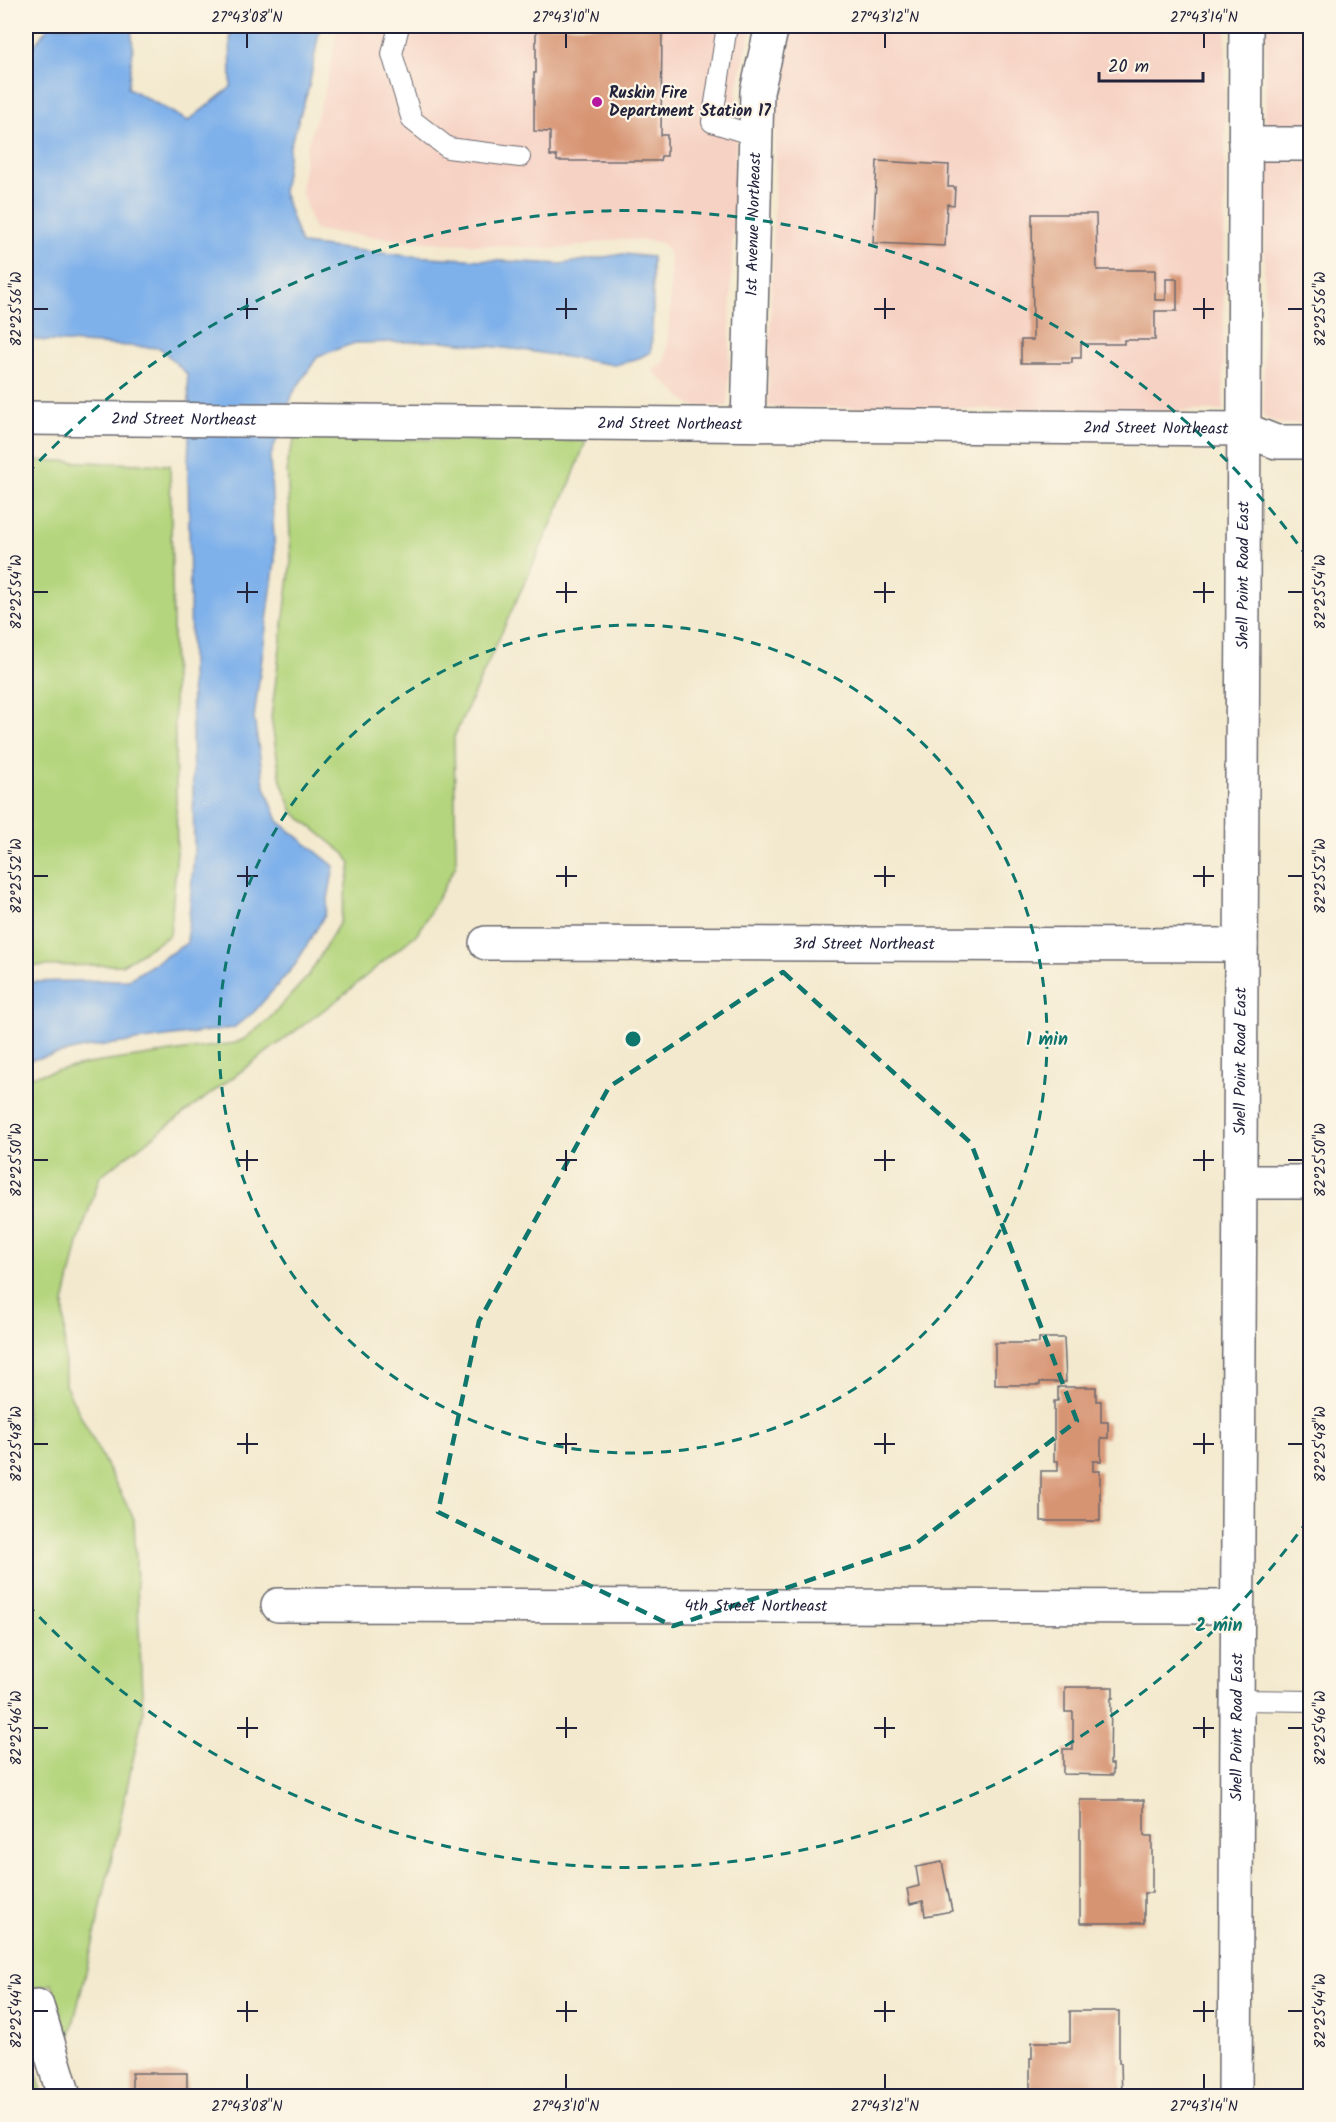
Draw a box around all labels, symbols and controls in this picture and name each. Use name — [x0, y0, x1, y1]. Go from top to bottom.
text: 27°43'08"N — [211, 6, 283, 30]
text: 27°43'10"N — [532, 6, 600, 30]
text: 27°43'12"N — [851, 6, 919, 30]
text: 27°43'14"N — [1170, 6, 1238, 30]
scale bar — [1099, 45, 1202, 83]
text: 20 m — [1108, 53, 1149, 82]
place label: Ruskin Fire Department Station 17 — [609, 81, 771, 124]
marker: Ruskin Fire Department Station 17 — [590, 95, 604, 109]
street label: 1st Avenue Northeast — [739, 151, 768, 296]
text: 82°25'56"W — [5, 271, 29, 346]
text: 82°25'56"W — [1309, 271, 1333, 346]
street label: 2nd Street Northeast — [111, 406, 257, 433]
street label: 2nd Street Northeast — [597, 411, 743, 437]
street label: 2nd Street Northeast — [1083, 415, 1229, 441]
street label: Shell Point Road East — [1230, 500, 1256, 649]
text: 82°25'54"W — [5, 554, 29, 629]
text: 82°25'54"W — [1309, 554, 1333, 629]
text: 82°25'52"W — [5, 838, 29, 914]
text: 82°25'52"W — [1309, 838, 1333, 914]
street label: 3rd Street Northeast — [793, 931, 936, 957]
street label: Shell Point Road East — [1228, 986, 1253, 1135]
text: 1 min — [1026, 1026, 1068, 1055]
centre of rings — [623, 1029, 643, 1049]
text: 82°25'50"W — [5, 1123, 29, 1197]
text: 82°25'50"W — [1309, 1123, 1333, 1197]
text: 82°25'48"W — [5, 1406, 29, 1482]
text: 82°25'48"W — [1309, 1406, 1333, 1482]
street label: 4th Street Northeast — [684, 1593, 828, 1619]
text: 2 min — [1196, 1612, 1242, 1641]
street label: Shell Point Road East — [1224, 1652, 1250, 1801]
text: 82°25'46"W — [5, 1690, 29, 1766]
text: 82°25'46"W — [1309, 1690, 1333, 1766]
text: 82°25'44"W — [5, 1973, 29, 2049]
text: 82°25'44"W — [1309, 1973, 1333, 2049]
text: 27°43'08"N — [211, 2095, 283, 2119]
text: 27°43'10"N — [532, 2095, 600, 2119]
text: 27°43'12"N — [851, 2095, 919, 2119]
text: 27°43'14"N — [1170, 2095, 1238, 2119]

